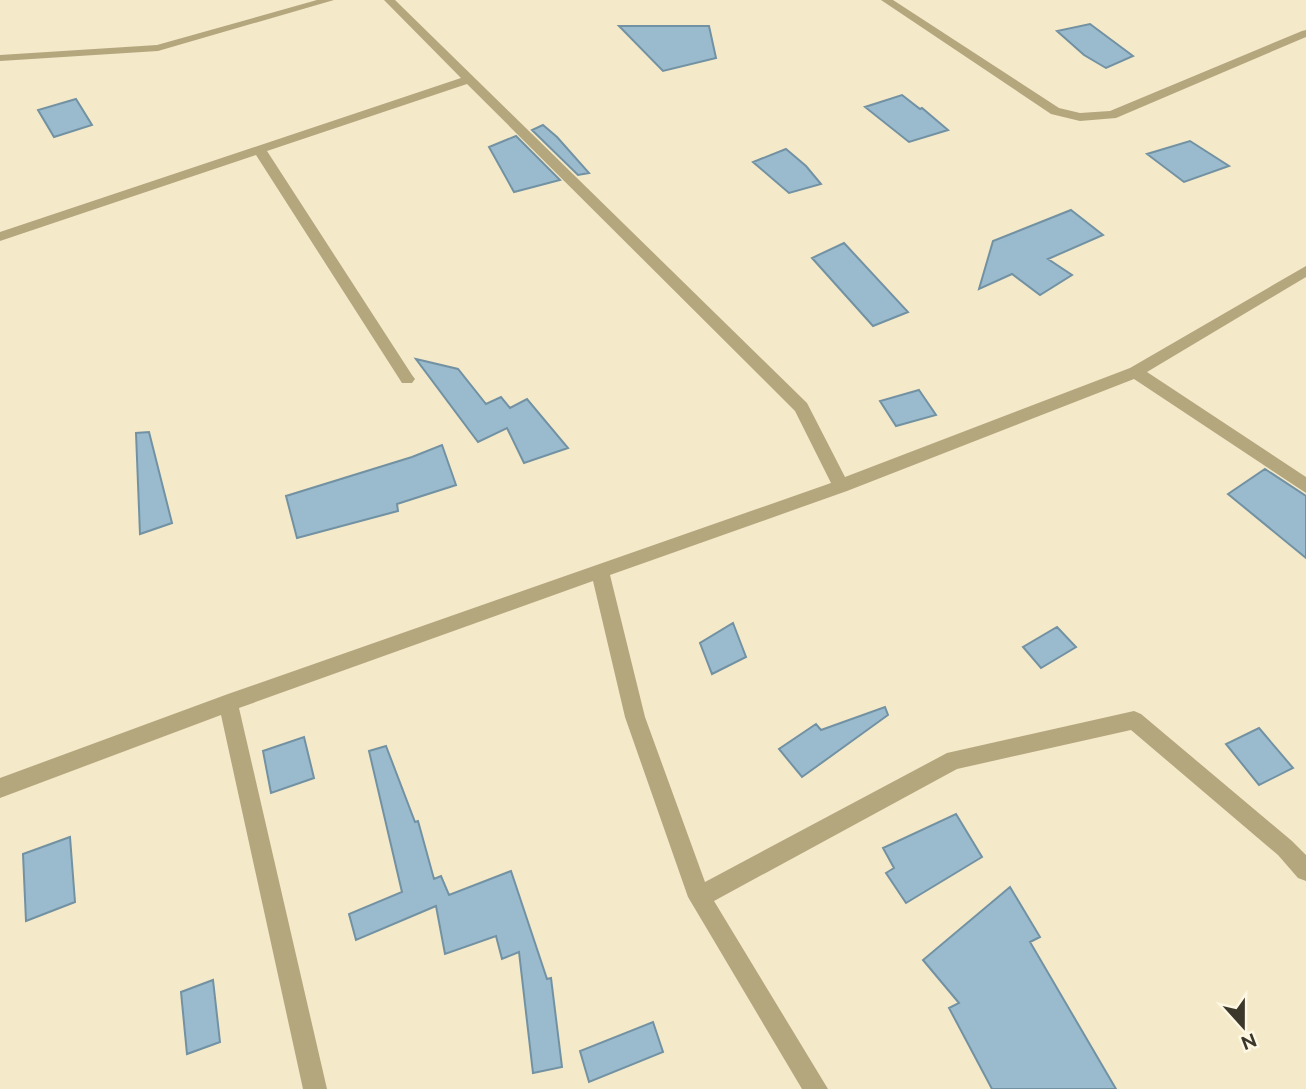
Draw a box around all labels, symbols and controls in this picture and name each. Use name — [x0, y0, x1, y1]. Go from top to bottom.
north arrow — [1208, 991, 1278, 1061]
text: N — [1238, 1029, 1260, 1055]

